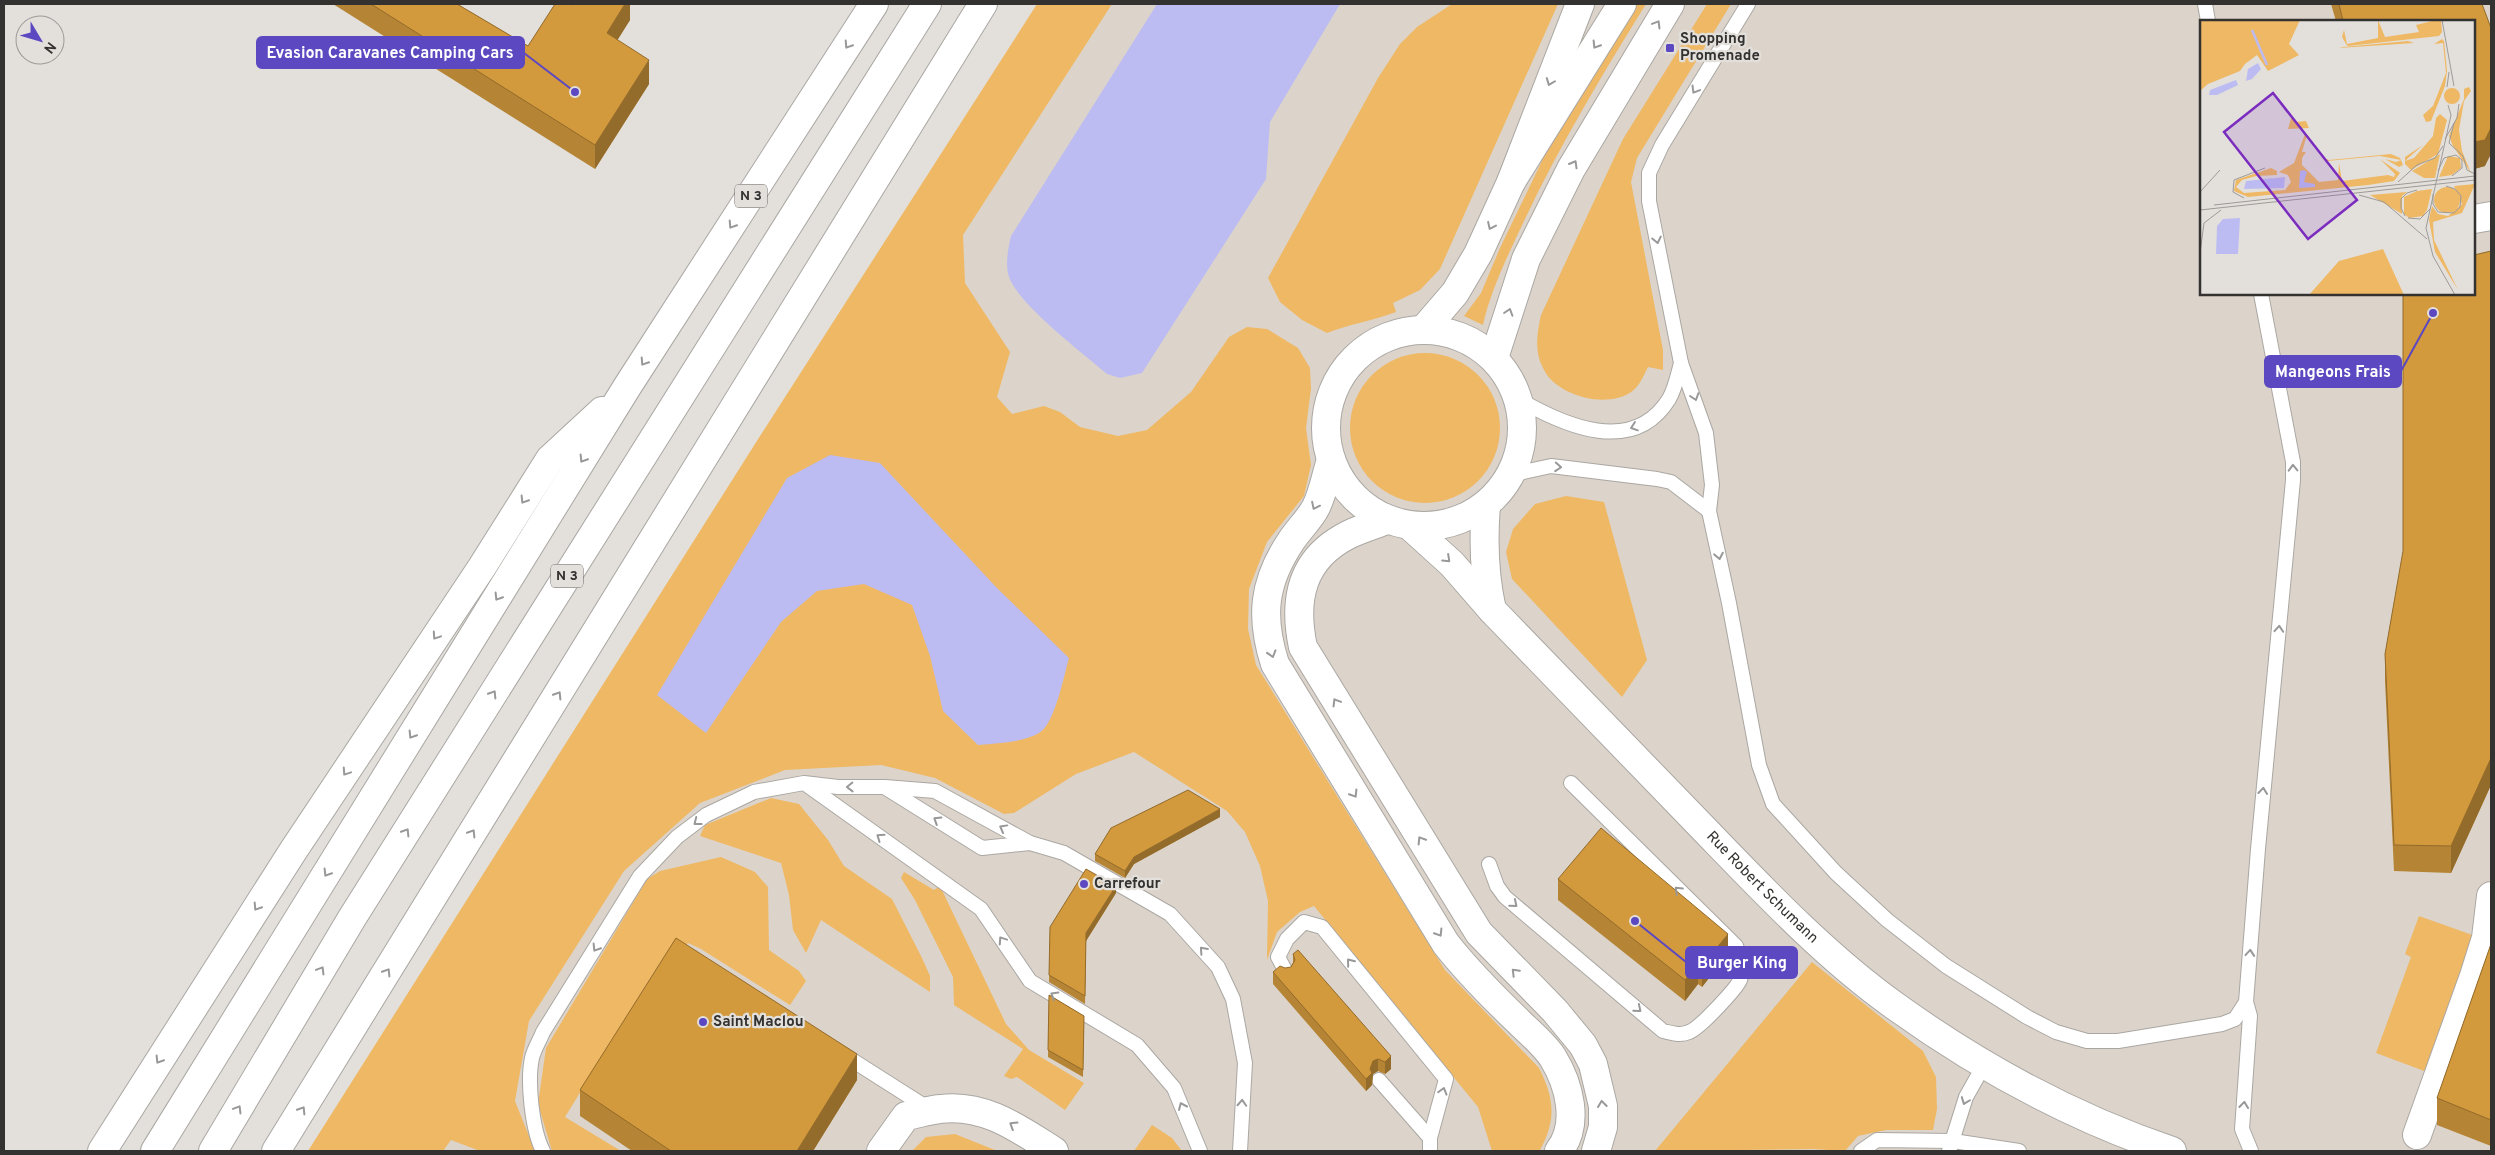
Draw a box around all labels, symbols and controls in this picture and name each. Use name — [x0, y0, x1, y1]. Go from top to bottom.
north arrow — [15, 15, 65, 65]
inset map — [2200, 20, 2475, 295]
one-way arrow — [1651, 21, 1661, 30]
place label: Shopping Promenade — [1680, 30, 1760, 66]
callout: Evasion Caravanes Camping Cars — [257, 37, 524, 68]
text: N — [39, 38, 59, 56]
one-way arrow — [845, 39, 854, 48]
one-way arrow — [1593, 40, 1603, 49]
marker: Shopping Promenade — [1664, 42, 1676, 54]
text: Evasion Caravanes Camping Cars — [266, 44, 514, 64]
one-way arrow — [1546, 77, 1556, 86]
one-way arrow — [1691, 84, 1701, 93]
one-way arrow — [1568, 160, 1578, 169]
road number: N 3 — [735, 185, 767, 208]
one-way arrow — [728, 220, 738, 229]
one-way arrow — [1487, 221, 1498, 230]
one-way arrow — [1651, 235, 1662, 244]
one-way arrow — [1503, 308, 1513, 317]
callout: Mangeons Frais — [2265, 356, 2401, 387]
one-way arrow — [640, 357, 650, 366]
text: Mangeons Frais — [2275, 363, 2391, 383]
one-way arrow — [1689, 392, 1699, 401]
one-way arrow — [1630, 421, 1639, 431]
one-way arrow — [580, 453, 590, 462]
one-way arrow — [1554, 461, 1562, 472]
one-way arrow — [2287, 463, 2298, 471]
one-way arrow — [521, 494, 530, 504]
one-way arrow — [1311, 500, 1321, 509]
one-way arrow — [1713, 552, 1723, 561]
one-way arrow — [1441, 553, 1450, 562]
road number: N 3 — [551, 564, 583, 588]
one-way arrow — [494, 592, 504, 601]
one-way arrow — [2273, 625, 2284, 633]
one-way arrow — [432, 631, 442, 640]
one-way arrow — [1266, 650, 1276, 658]
one-way arrow — [487, 690, 496, 700]
one-way arrow — [551, 691, 561, 700]
one-way arrow — [1332, 698, 1342, 707]
one-way arrow — [409, 730, 419, 739]
one-way arrow — [342, 766, 352, 775]
one-way arrow — [846, 782, 854, 792]
one-way arrow — [2258, 787, 2269, 795]
one-way arrow — [1348, 789, 1357, 798]
one-way arrow — [694, 817, 703, 825]
one-way arrow — [934, 817, 943, 827]
one-way arrow — [999, 824, 1008, 834]
street label: Rue Robert Schumann — [1702, 827, 1822, 948]
one-way arrow — [400, 828, 410, 837]
one-way arrow — [466, 830, 476, 839]
one-way arrow — [876, 833, 885, 843]
one-way arrow — [1417, 837, 1427, 846]
one-way arrow — [324, 868, 333, 877]
place label: Carrefour — [1094, 875, 1162, 894]
marker: Carrefour — [1078, 878, 1090, 890]
one-way arrow — [1675, 887, 1684, 896]
one-way arrow — [1508, 898, 1517, 907]
one-way arrow — [253, 902, 263, 911]
one-way arrow — [1432, 927, 1442, 936]
one-way arrow — [999, 936, 1008, 946]
one-way arrow — [592, 942, 602, 951]
one-way arrow — [1200, 947, 1209, 956]
callout: Burger King — [1686, 947, 1797, 978]
one-way arrow — [2244, 949, 2255, 957]
text: Burger King — [1697, 954, 1787, 974]
one-way arrow — [1347, 959, 1356, 968]
one-way arrow — [315, 966, 325, 975]
one-way arrow — [381, 968, 391, 977]
one-way arrow — [1512, 968, 1521, 977]
one-way arrow — [1051, 992, 1060, 1002]
one-way arrow — [1632, 1004, 1641, 1013]
place label: Saint Maclou — [713, 1013, 804, 1032]
marker: Saint Maclou — [697, 1016, 709, 1028]
one-way arrow — [156, 1055, 165, 1064]
one-way arrow — [1437, 1087, 1447, 1095]
one-way arrow — [1961, 1097, 1971, 1105]
one-way arrow — [1237, 1098, 1248, 1106]
one-way arrow — [1597, 1099, 1608, 1107]
one-way arrow — [2238, 1100, 2249, 1108]
one-way arrow — [1177, 1102, 1188, 1111]
one-way arrow — [231, 1106, 241, 1115]
one-way arrow — [295, 1106, 305, 1115]
one-way arrow — [1009, 1122, 1018, 1132]

